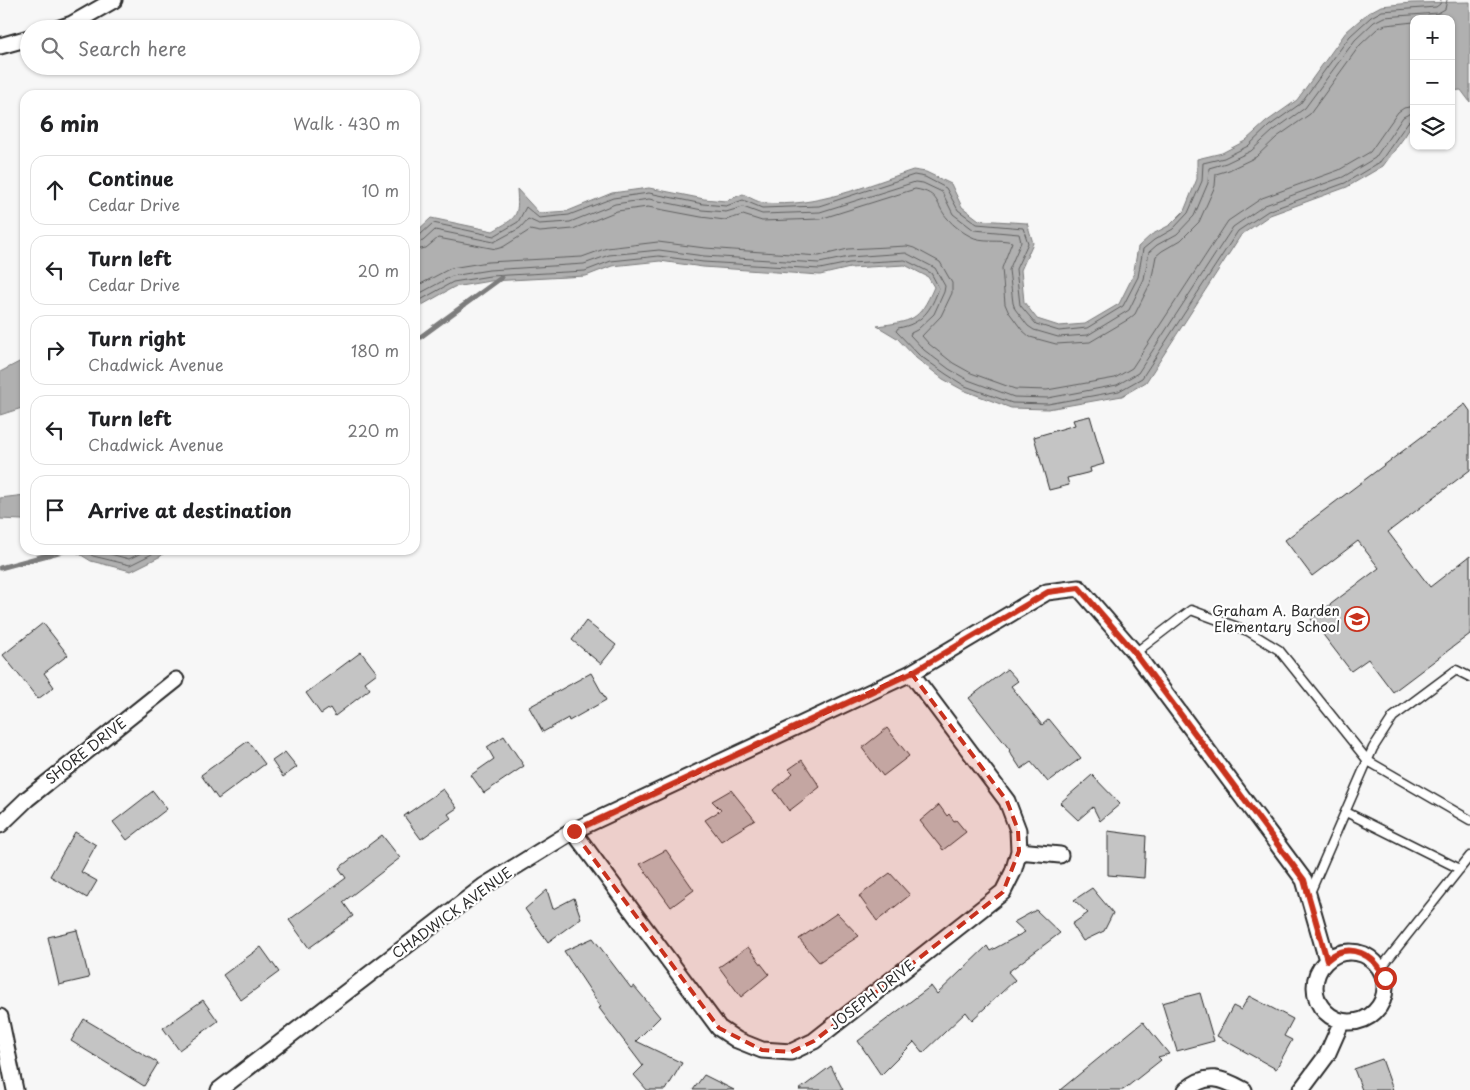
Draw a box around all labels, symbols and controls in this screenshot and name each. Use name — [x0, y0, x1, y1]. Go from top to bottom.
map controls — [1410, 15, 1455, 150]
button: + — [1410, 15, 1455, 60]
search box — [20, 20, 420, 75]
icon: search — [38, 34, 66, 62]
text: Search here — [78, 34, 187, 62]
button: − — [1410, 60, 1455, 105]
button: layers — [1410, 105, 1455, 150]
text: 6 min — [40, 107, 99, 139]
text: Walk · 430 m — [293, 111, 400, 135]
text: Continue — [88, 164, 174, 192]
icon: ahead — [41, 176, 69, 204]
text: 10 m — [362, 178, 399, 202]
text: Cedar Drive — [88, 192, 180, 216]
text: Turn left — [88, 244, 172, 272]
icon: left — [41, 256, 69, 284]
text: 20 m — [358, 258, 399, 282]
text: Cedar Drive — [88, 272, 180, 296]
text: Turn right — [88, 324, 186, 352]
icon: right — [41, 336, 69, 364]
text: 180 m — [351, 338, 399, 362]
text: Chadwick Avenue — [88, 352, 224, 376]
text: Turn left — [88, 404, 172, 432]
icon: left — [41, 416, 69, 444]
text: 220 m — [348, 418, 399, 442]
text: Chadwick Avenue — [88, 432, 224, 456]
icon: arrive — [41, 496, 69, 524]
text: Arrive at destination — [88, 496, 292, 524]
place label: Graham A. Barden Elementary School — [1212, 600, 1340, 637]
school or university icon: Graham A. Barden Elementary School — [1344, 606, 1370, 632]
street label: SHORE DRIVE — [41, 712, 131, 789]
route end — [563, 820, 586, 843]
street label: CHADWICK AVENUE — [387, 862, 516, 963]
street label: JOSEPH DRIVE — [824, 954, 919, 1035]
route start — [1374, 967, 1397, 990]

